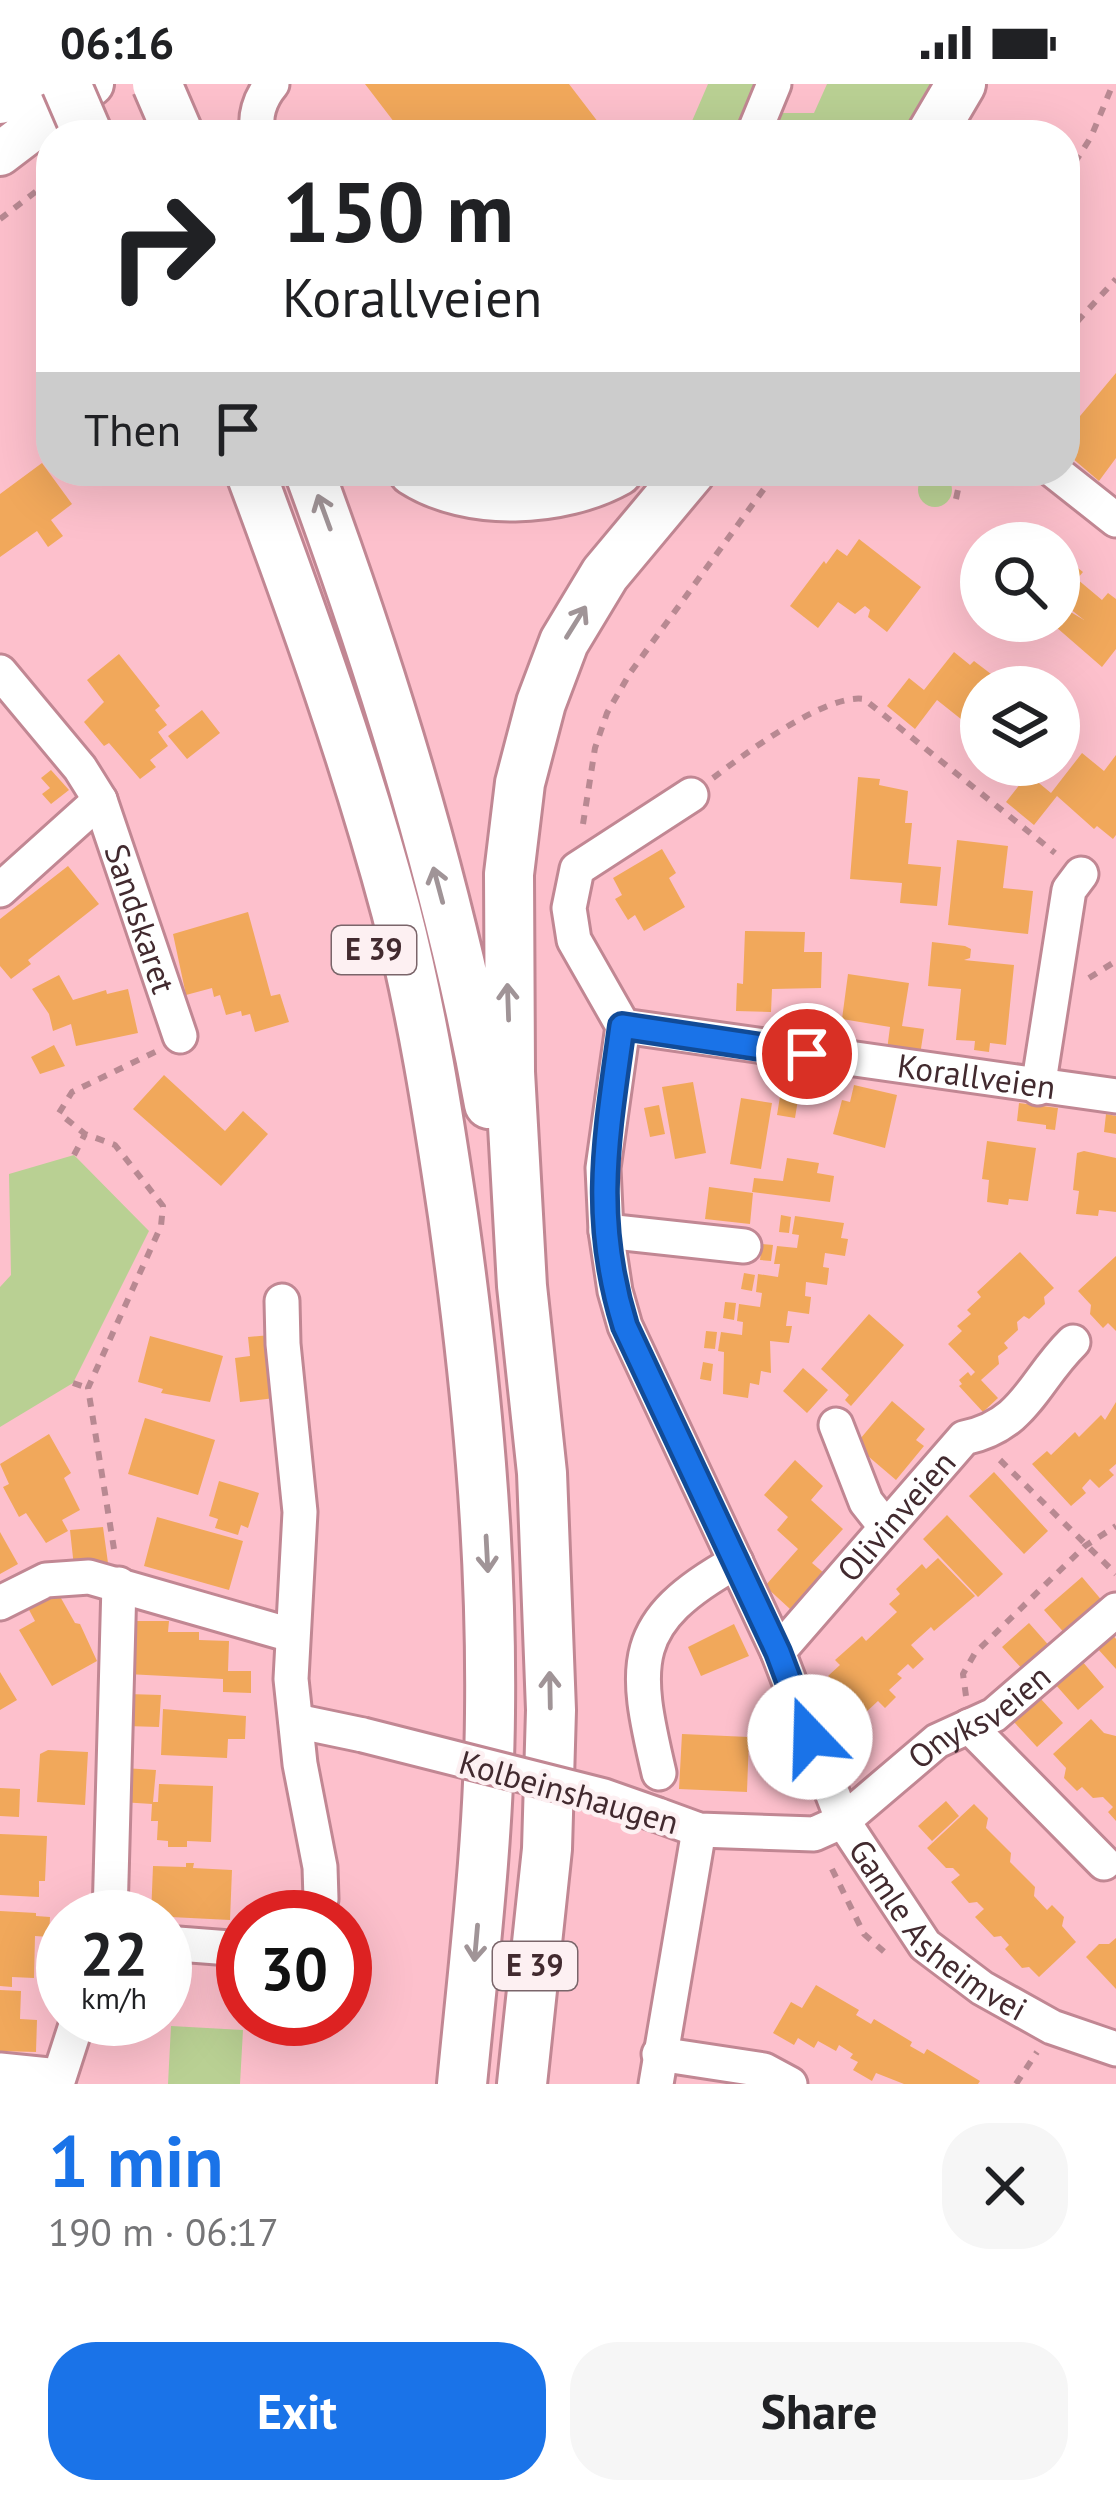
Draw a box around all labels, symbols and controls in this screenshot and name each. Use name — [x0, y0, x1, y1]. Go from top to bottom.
text: 06:16 — [60, 13, 174, 71]
text: 150 m — [282, 156, 514, 265]
icon: right — [84, 168, 240, 324]
text: Korallveien — [282, 262, 542, 332]
icon: arrive — [205, 396, 271, 462]
text: Then — [84, 400, 181, 458]
one-way arrow — [312, 494, 333, 531]
map controls — [960, 522, 1080, 786]
button: search — [960, 522, 1080, 642]
one-way arrow — [564, 606, 588, 640]
button: layers — [960, 666, 1080, 786]
street label: Sandskaret — [95, 838, 186, 999]
one-way arrow — [425, 866, 447, 904]
road number: E 39 — [332, 926, 416, 974]
one-way arrow — [496, 983, 519, 1022]
pin — [756, 1003, 858, 1105]
icon: arrive — [774, 1021, 840, 1087]
street label: Korallveien — [895, 1043, 1058, 1108]
street label: Olivinveien — [827, 1441, 964, 1590]
one-way arrow — [476, 1534, 499, 1573]
street label: Onyksveien — [899, 1654, 1059, 1778]
one-way arrow — [539, 1671, 562, 1710]
position arrow — [747, 1674, 873, 1800]
street label: Kolbeinshaugen — [455, 1740, 684, 1843]
street label: Gamle Asheimvei — [840, 1831, 1035, 2030]
speed limit sign: 30 — [216, 1890, 372, 2046]
text: 22 — [80, 1914, 148, 1992]
one-way arrow — [464, 1923, 487, 1962]
road number: E 39 — [493, 1942, 577, 1990]
text: km/h — [81, 1978, 147, 2017]
text: 1 min — [48, 2114, 224, 2207]
button: close — [942, 2123, 1068, 2249]
text: 190 m · 06:17 — [48, 2206, 279, 2257]
button: Exit — [48, 2342, 546, 2480]
button: Share — [570, 2342, 1068, 2480]

